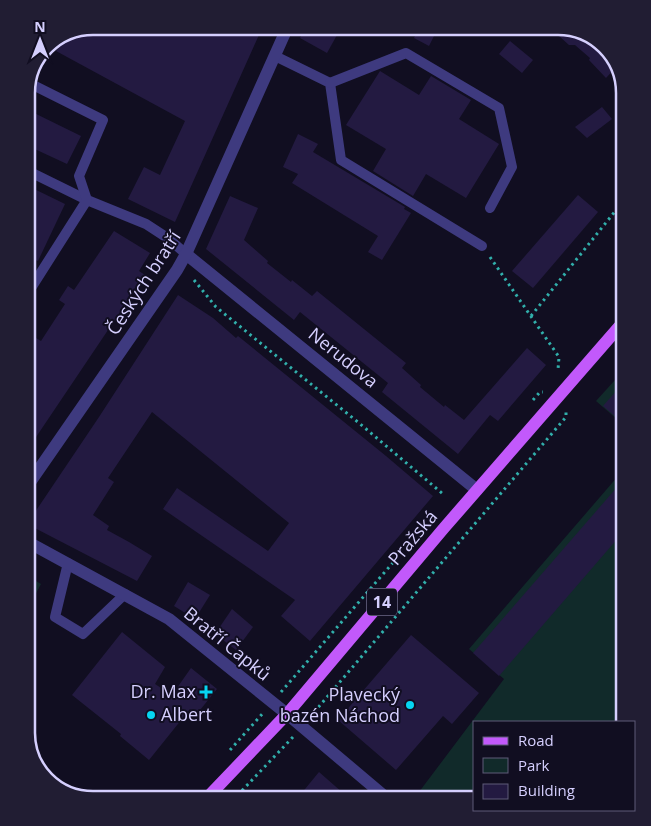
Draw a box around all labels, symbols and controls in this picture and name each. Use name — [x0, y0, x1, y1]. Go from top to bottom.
north arrow — [15, 15, 65, 65]
text: N — [34, 17, 46, 36]
street label: Českých bratří — [101, 225, 186, 339]
street label: Nerudova — [304, 322, 383, 393]
street label: Pražská — [382, 505, 442, 570]
road number: 14 — [367, 588, 397, 616]
street label: Bratří Čapků — [179, 601, 276, 686]
place label: Dr. Max — [131, 679, 197, 703]
place label: Plavecký bazén Náchod — [280, 682, 401, 727]
marker: Dr. Max — [200, 686, 212, 698]
marker: Plavecký bazén Náchod — [404, 699, 416, 711]
place label: Albert — [161, 702, 212, 726]
marker: Albert — [145, 709, 157, 721]
legend — [473, 721, 636, 811]
text: Road — [518, 730, 554, 750]
text: Park — [518, 755, 549, 775]
text: Building — [518, 780, 575, 800]

